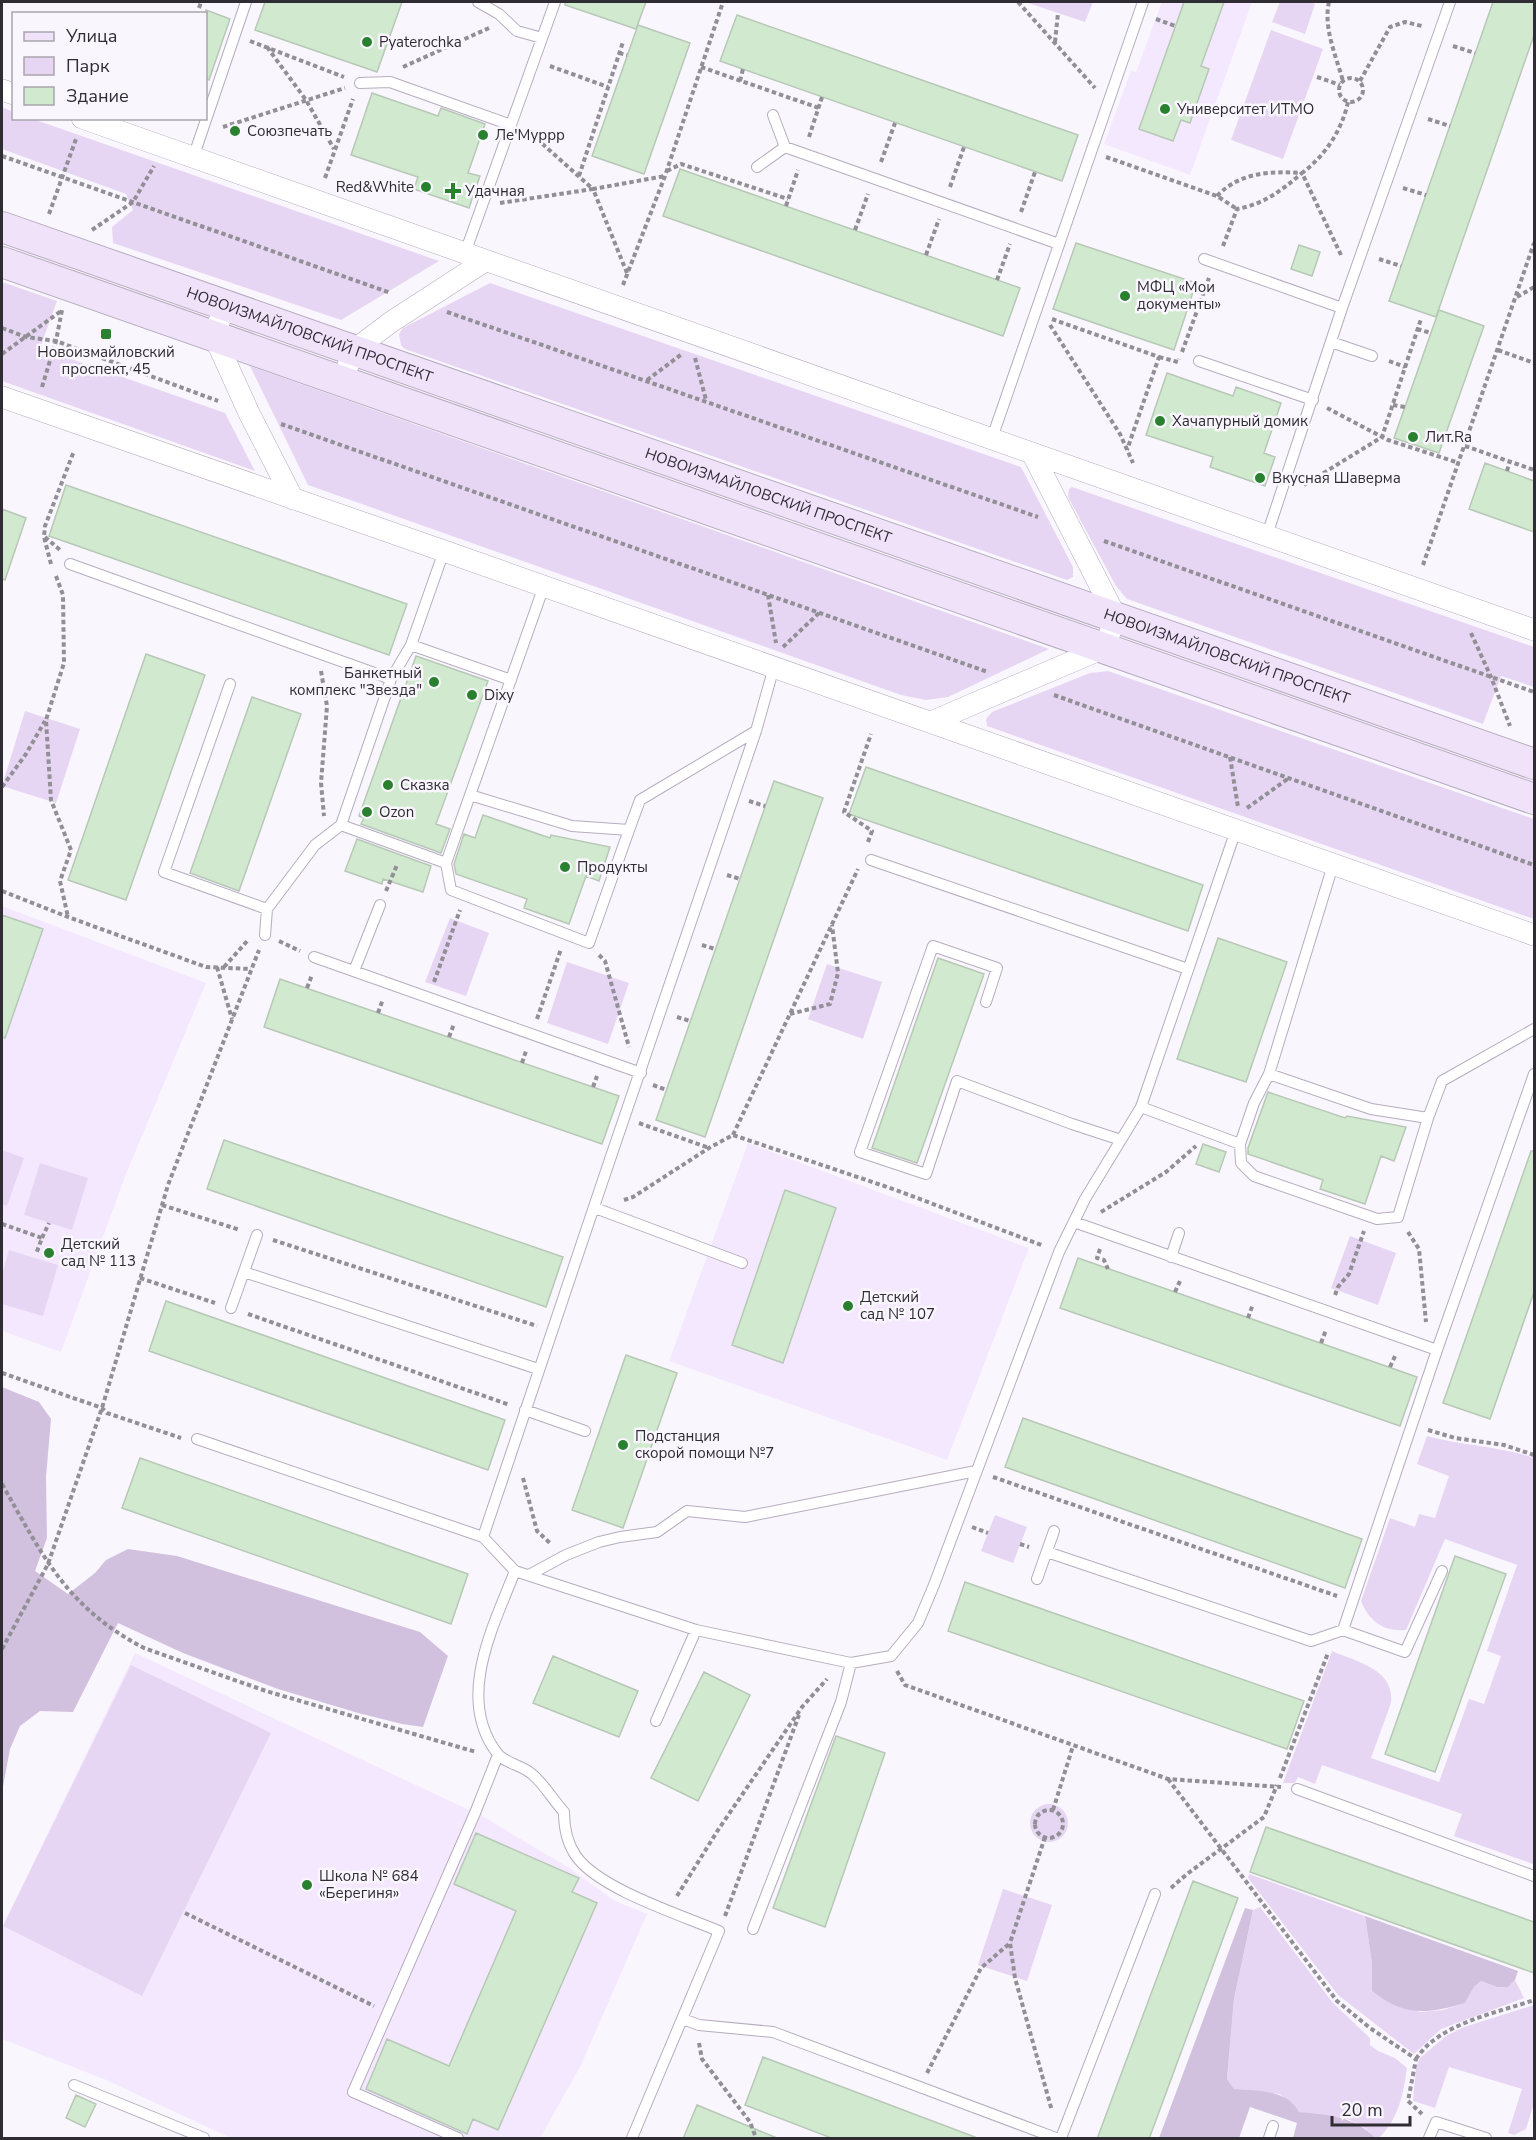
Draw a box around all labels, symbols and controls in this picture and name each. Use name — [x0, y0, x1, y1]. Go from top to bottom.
legend — [12, 12, 207, 120]
text: Улица — [65, 24, 117, 48]
place label: Pyaterochka — [379, 32, 462, 52]
marker: Pyaterochka — [360, 35, 374, 49]
text: Парк — [66, 54, 110, 78]
text: Здание — [66, 84, 129, 108]
place label: Университет ИТМО — [1176, 99, 1314, 119]
marker: Университет ИТМО — [1158, 102, 1172, 116]
place label: Союзпечать — [247, 121, 332, 141]
marker: Союзпечать — [228, 124, 242, 138]
place label: Ле'Муррр — [495, 125, 565, 145]
marker: Ле'Муррр — [476, 128, 490, 142]
place label: Red&White — [336, 177, 414, 197]
marker: Red&White — [419, 180, 433, 194]
place label: Удачная — [464, 181, 525, 201]
marker: Удачная — [446, 184, 460, 198]
place label: МФЦ «Мои документы» — [1137, 277, 1221, 314]
street label: НОВОИЗМАЙЛОВСКИЙ ПРОСПЕКТ — [184, 282, 436, 387]
marker: МФЦ «Мои документы» — [1118, 289, 1132, 303]
marker: Новоизмайловский проспект, 45 — [99, 327, 113, 341]
place label: Новоизмайловский проспект, 45 — [37, 342, 175, 379]
place label: Хачапурный домик — [1172, 411, 1308, 431]
marker: Хачапурный домик — [1153, 414, 1167, 428]
place label: Лит.Ra — [1425, 427, 1472, 447]
marker: Лит.Ra — [1406, 430, 1420, 444]
street label: НОВОИЗМАЙЛОВСКИЙ ПРОСПЕКТ — [642, 443, 894, 548]
place label: Вкусная Шаверма — [1272, 468, 1401, 488]
marker: Вкусная Шаверма — [1253, 471, 1267, 485]
street label: НОВОИЗМАЙЛОВСКИЙ ПРОСПЕКТ — [1101, 604, 1353, 709]
place label: Банкетный комплекс "Звезда" — [289, 663, 422, 700]
marker: Банкетный комплекс "Звезда" — [427, 675, 441, 689]
place label: Dixy — [484, 685, 514, 705]
marker: Dixy — [465, 688, 479, 702]
place label: Сказка — [400, 775, 450, 795]
marker: Сказка — [381, 778, 395, 792]
place label: Ozon — [379, 802, 414, 822]
marker: Ozon — [360, 805, 374, 819]
place label: Продукты — [577, 857, 648, 877]
marker: Продукты — [558, 860, 572, 874]
place label: Детский сад № 113 — [61, 1234, 136, 1271]
marker: Детский сад № 113 — [42, 1246, 56, 1260]
place label: Детский сад № 107 — [860, 1287, 935, 1324]
marker: Детский сад № 107 — [841, 1299, 855, 1313]
place label: Подстанция скорой помощи №7 — [635, 1426, 774, 1463]
marker: Подстанция скорой помощи №7 — [616, 1438, 630, 1452]
place label: Школа № 684 «Берегиня» — [319, 1866, 419, 1903]
marker: Школа № 684 «Берегиня» — [300, 1878, 314, 1892]
scale bar — [1332, 2089, 1410, 2127]
text: 20 m — [1341, 2098, 1383, 2122]

